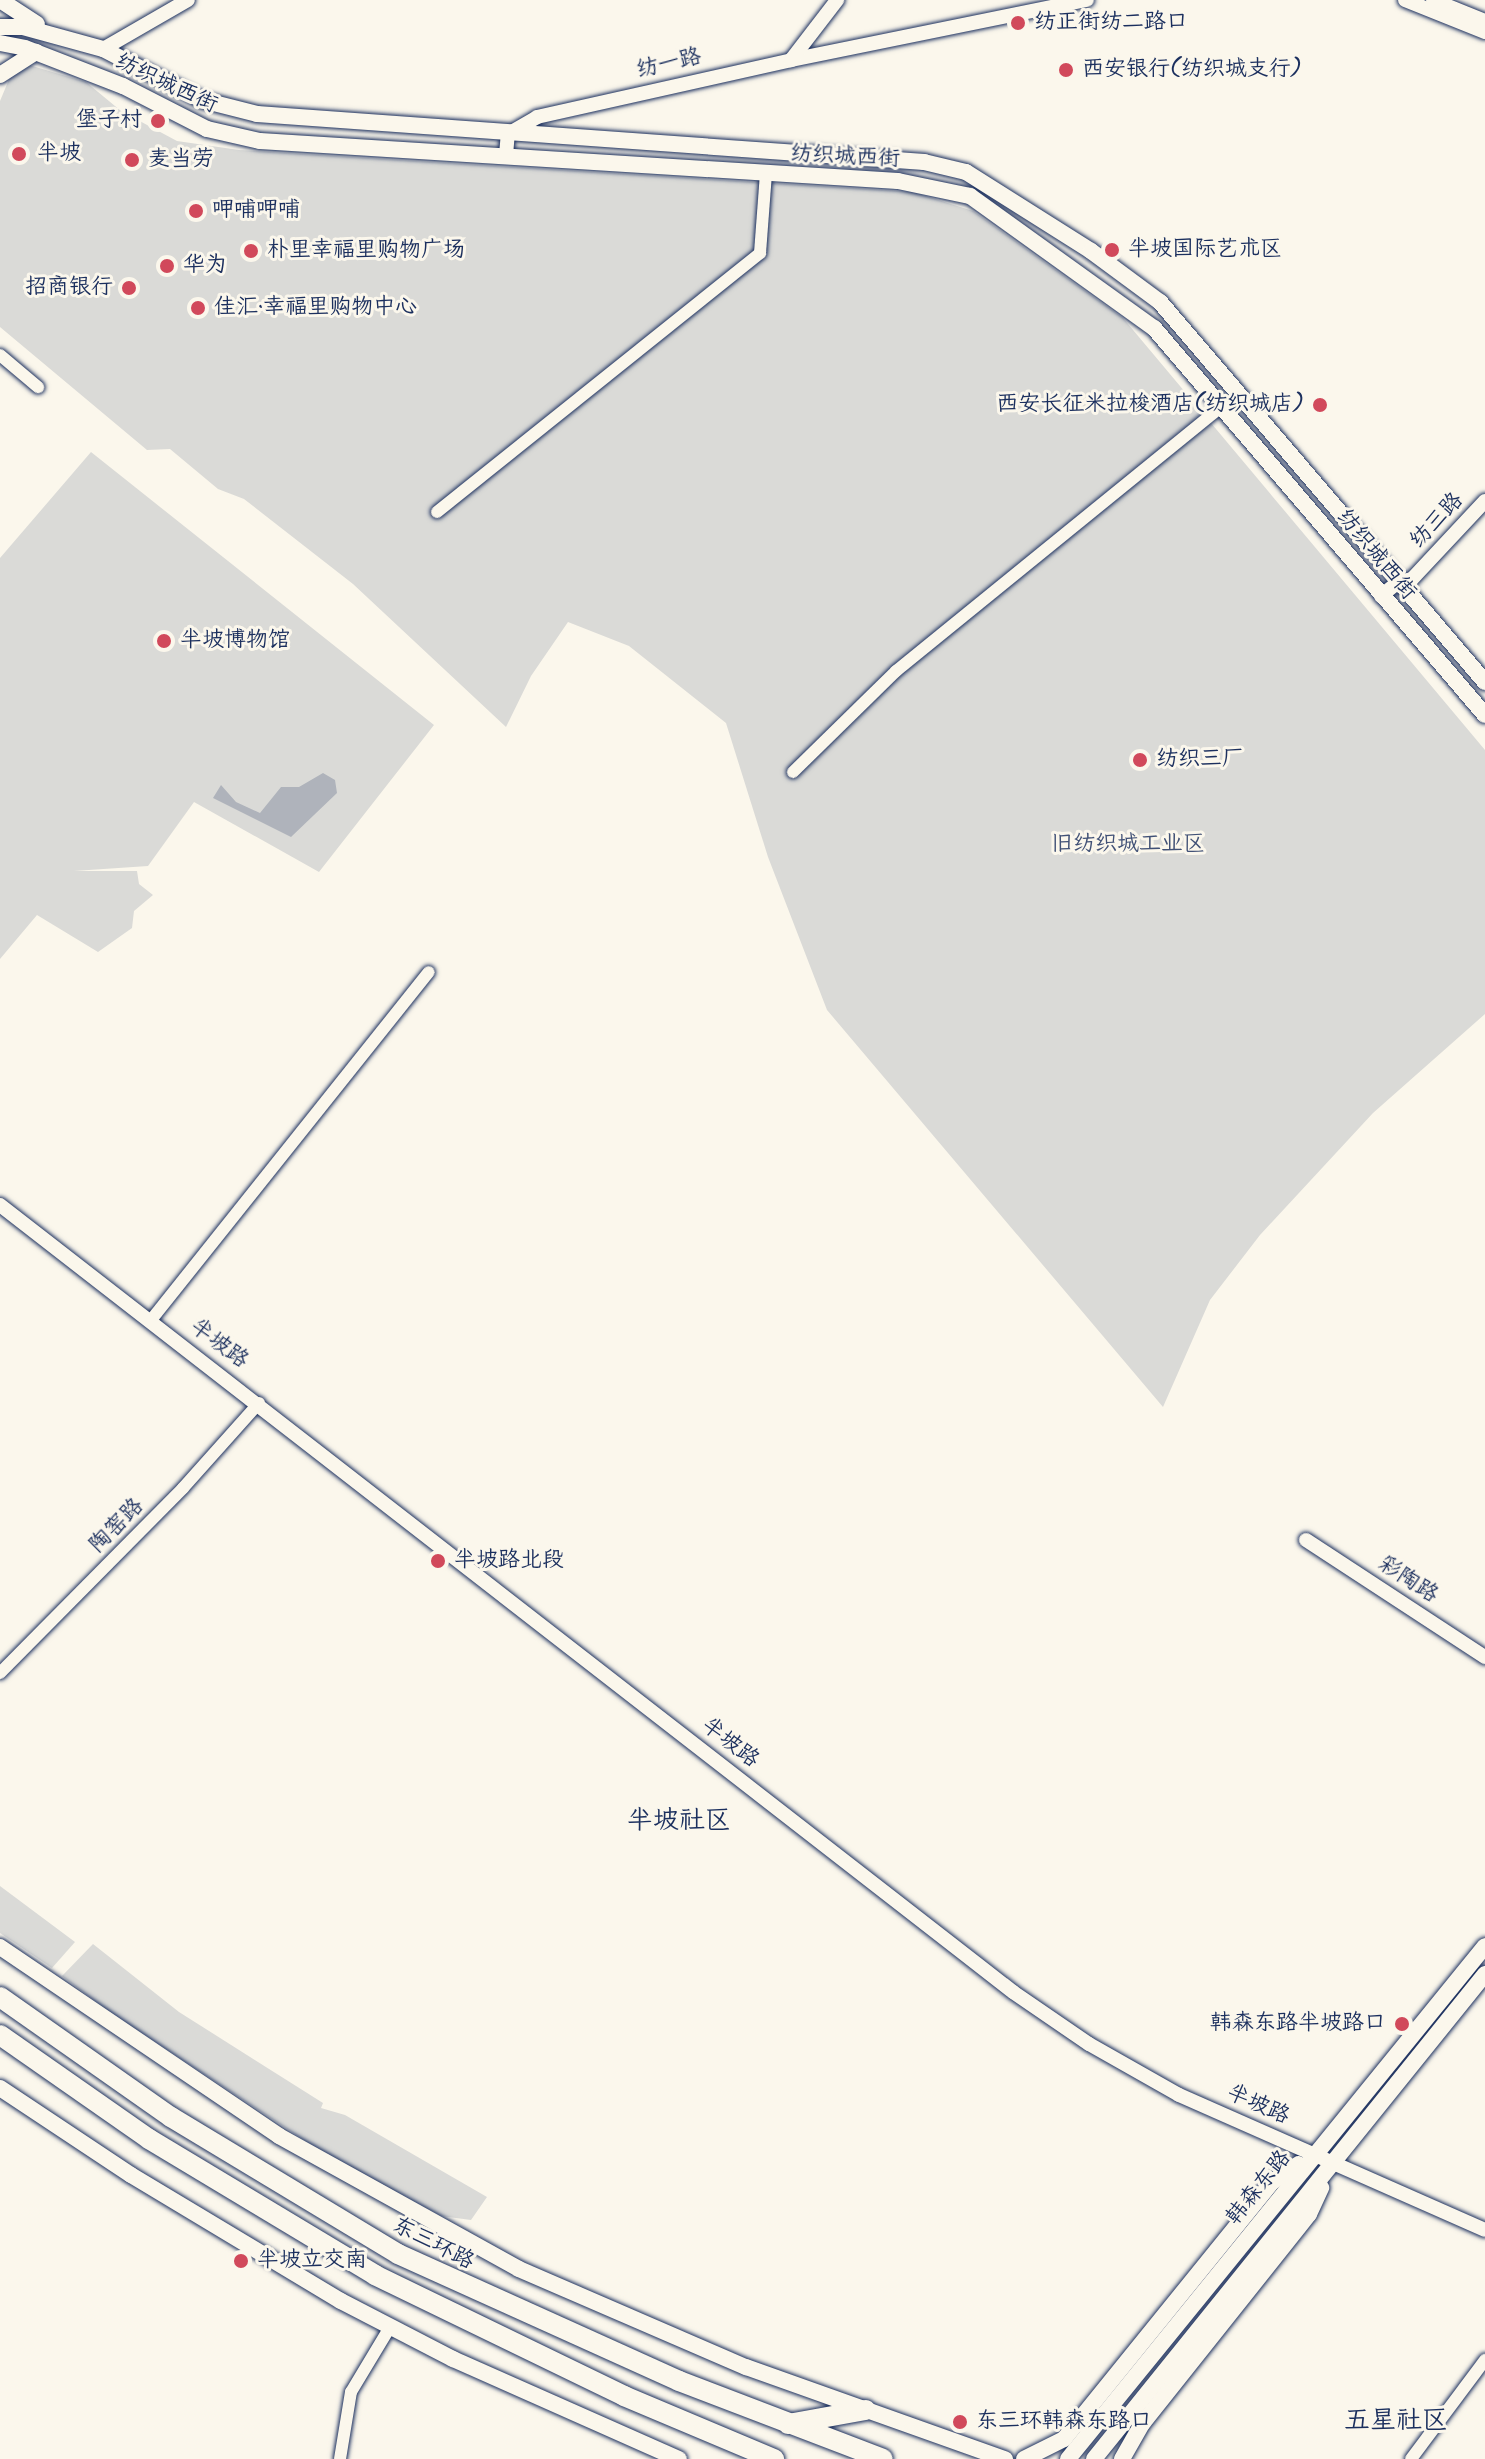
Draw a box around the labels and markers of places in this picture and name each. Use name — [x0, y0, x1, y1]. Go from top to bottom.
place label: 纺正街纺二路口 — [1034, 10, 1188, 36]
marker: 纺正街纺二路口 — [1009, 14, 1027, 32]
place label: 西安银行(纺织城支行) — [1082, 57, 1302, 83]
marker: 西安银行(纺织城支行) — [1057, 61, 1075, 79]
place label: 堡子村 — [76, 108, 142, 134]
marker: 堡子村 — [149, 112, 167, 130]
place label: 半坡 — [37, 141, 81, 167]
marker: 半坡 — [8, 143, 30, 165]
place label: 麦当劳 — [148, 147, 214, 173]
marker: 麦当劳 — [123, 151, 141, 169]
place label: 呷哺呷哺 — [212, 198, 300, 224]
marker: 呷哺呷哺 — [187, 202, 205, 220]
place label: 半坡国际艺术区 — [1128, 237, 1282, 263]
place label: 朴里幸福里购物广场 — [267, 238, 465, 264]
marker: 半坡国际艺术区 — [1103, 241, 1121, 259]
marker: 朴里幸福里购物广场 — [242, 242, 260, 260]
place label: 华为 — [183, 253, 227, 279]
marker: 华为 — [158, 257, 176, 275]
place label: 招商银行 — [25, 275, 113, 301]
marker: 招商银行 — [120, 279, 138, 297]
place label: 佳汇·幸福里购物中心 — [214, 295, 417, 321]
marker: 佳汇·幸福里购物中心 — [189, 299, 207, 317]
place label: 西安长征米拉梭酒店(纺织城店) — [996, 392, 1304, 418]
marker: 西安长征米拉梭酒店(纺织城店) — [1311, 396, 1329, 414]
place label: 半坡博物馆 — [180, 628, 290, 654]
marker: 半坡博物馆 — [155, 632, 173, 650]
place label: 纺织三厂 — [1156, 747, 1244, 773]
marker: 纺织三厂 — [1131, 751, 1149, 769]
place label: 半坡路北段 — [454, 1548, 564, 1574]
marker: 半坡路北段 — [429, 1552, 447, 1570]
place label: 韩森东路半坡路口 — [1210, 2011, 1386, 2037]
marker: 韩森东路半坡路口 — [1393, 2015, 1411, 2033]
place label: 半坡立交南 — [257, 2248, 367, 2274]
marker: 半坡立交南 — [232, 2252, 250, 2270]
place label: 东三环韩森东路口 — [976, 2409, 1152, 2435]
marker: 东三环韩森东路口 — [951, 2413, 969, 2431]

